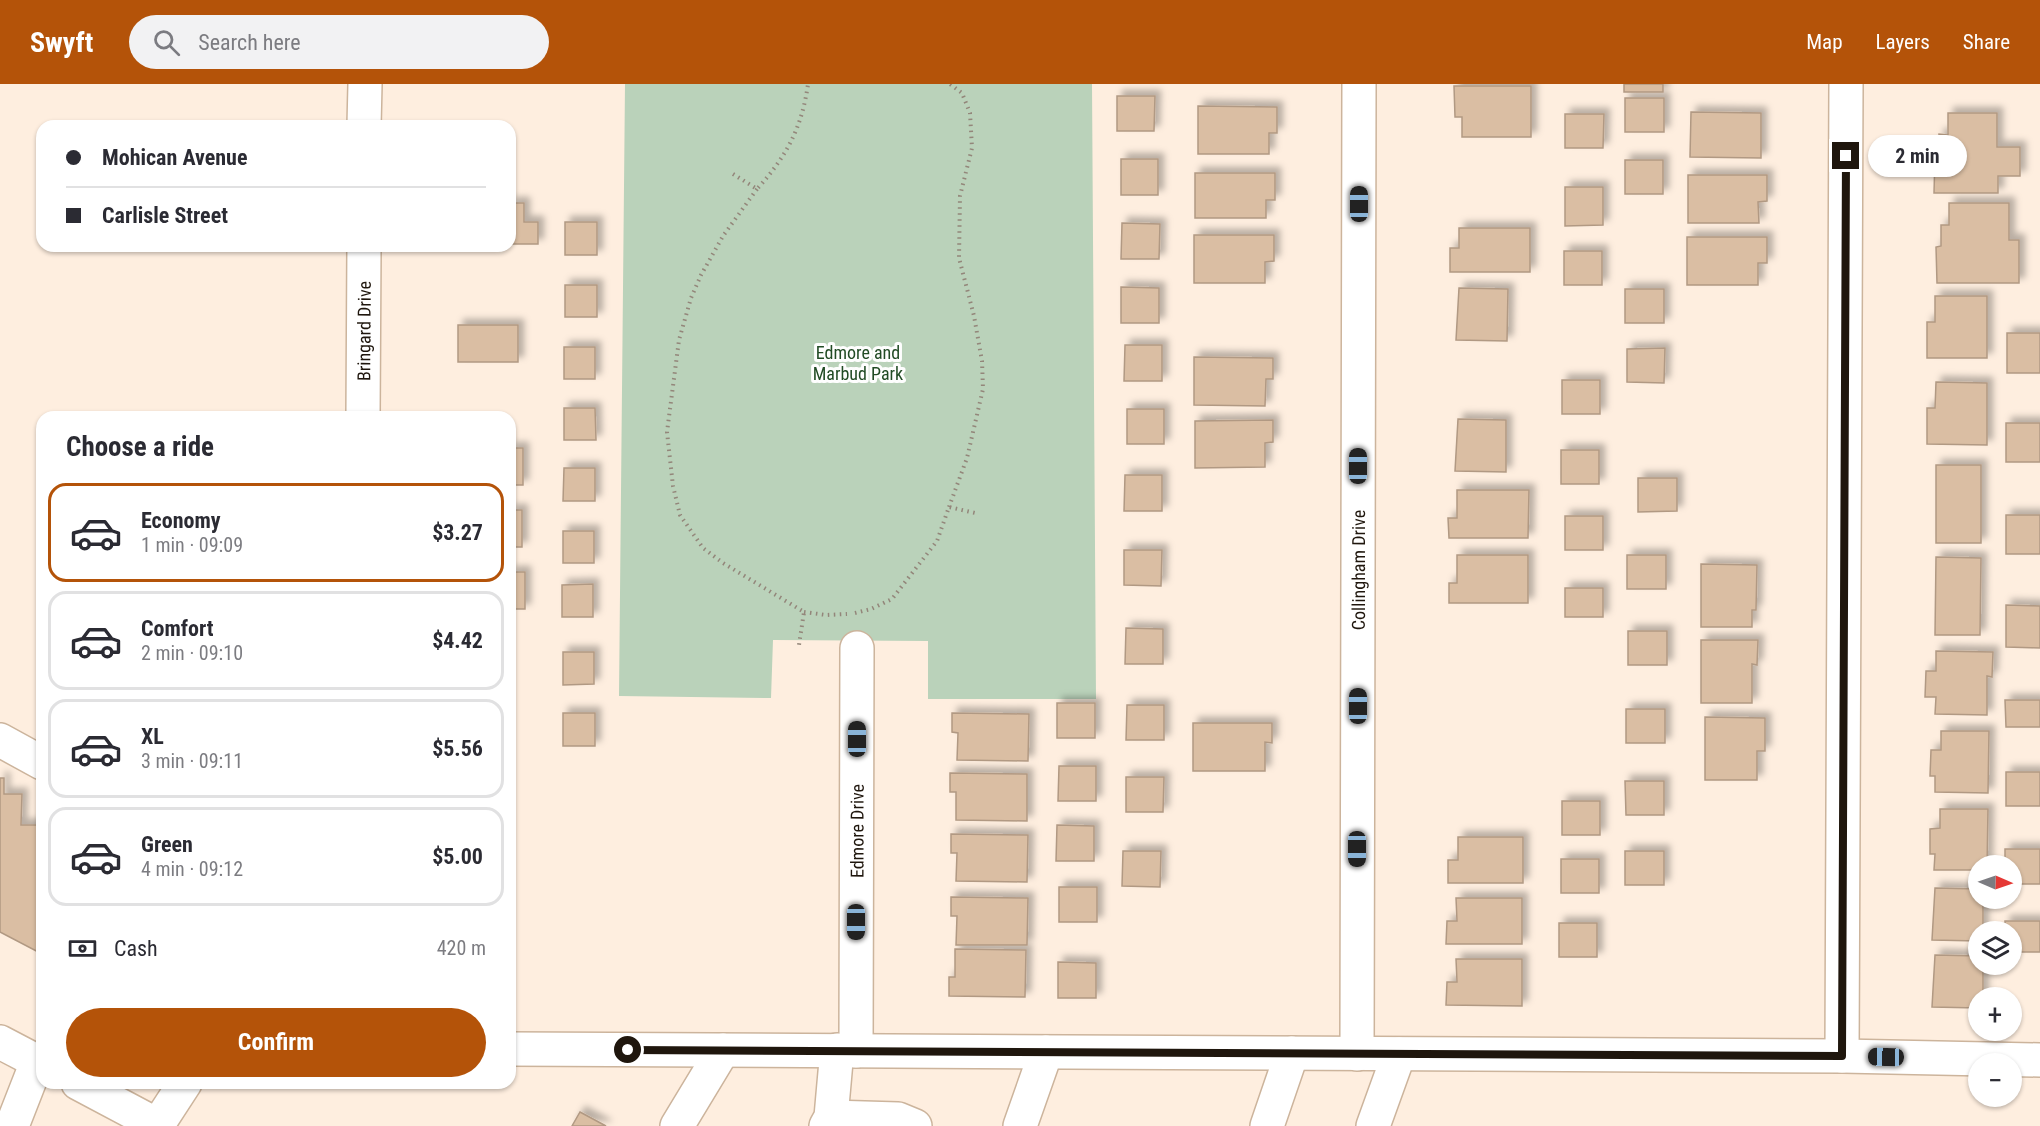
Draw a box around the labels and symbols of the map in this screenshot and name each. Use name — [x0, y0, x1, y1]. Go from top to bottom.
callout: 2 min — [1867, 135, 1966, 177]
route end — [1832, 142, 1859, 169]
car — [1350, 186, 1368, 222]
street label: Bringard Drive — [353, 281, 374, 381]
park label: Edmore and Marbud Park — [813, 342, 903, 384]
car — [1349, 448, 1367, 484]
street label: Collingham Drive — [1347, 510, 1369, 630]
car — [1349, 688, 1367, 724]
car — [848, 721, 866, 757]
street label: Edmore Drive — [846, 784, 867, 878]
car — [1348, 831, 1366, 867]
north arrow — [1968, 855, 2022, 909]
car — [847, 904, 865, 940]
route start — [614, 1036, 641, 1063]
car — [1868, 1048, 1904, 1066]

